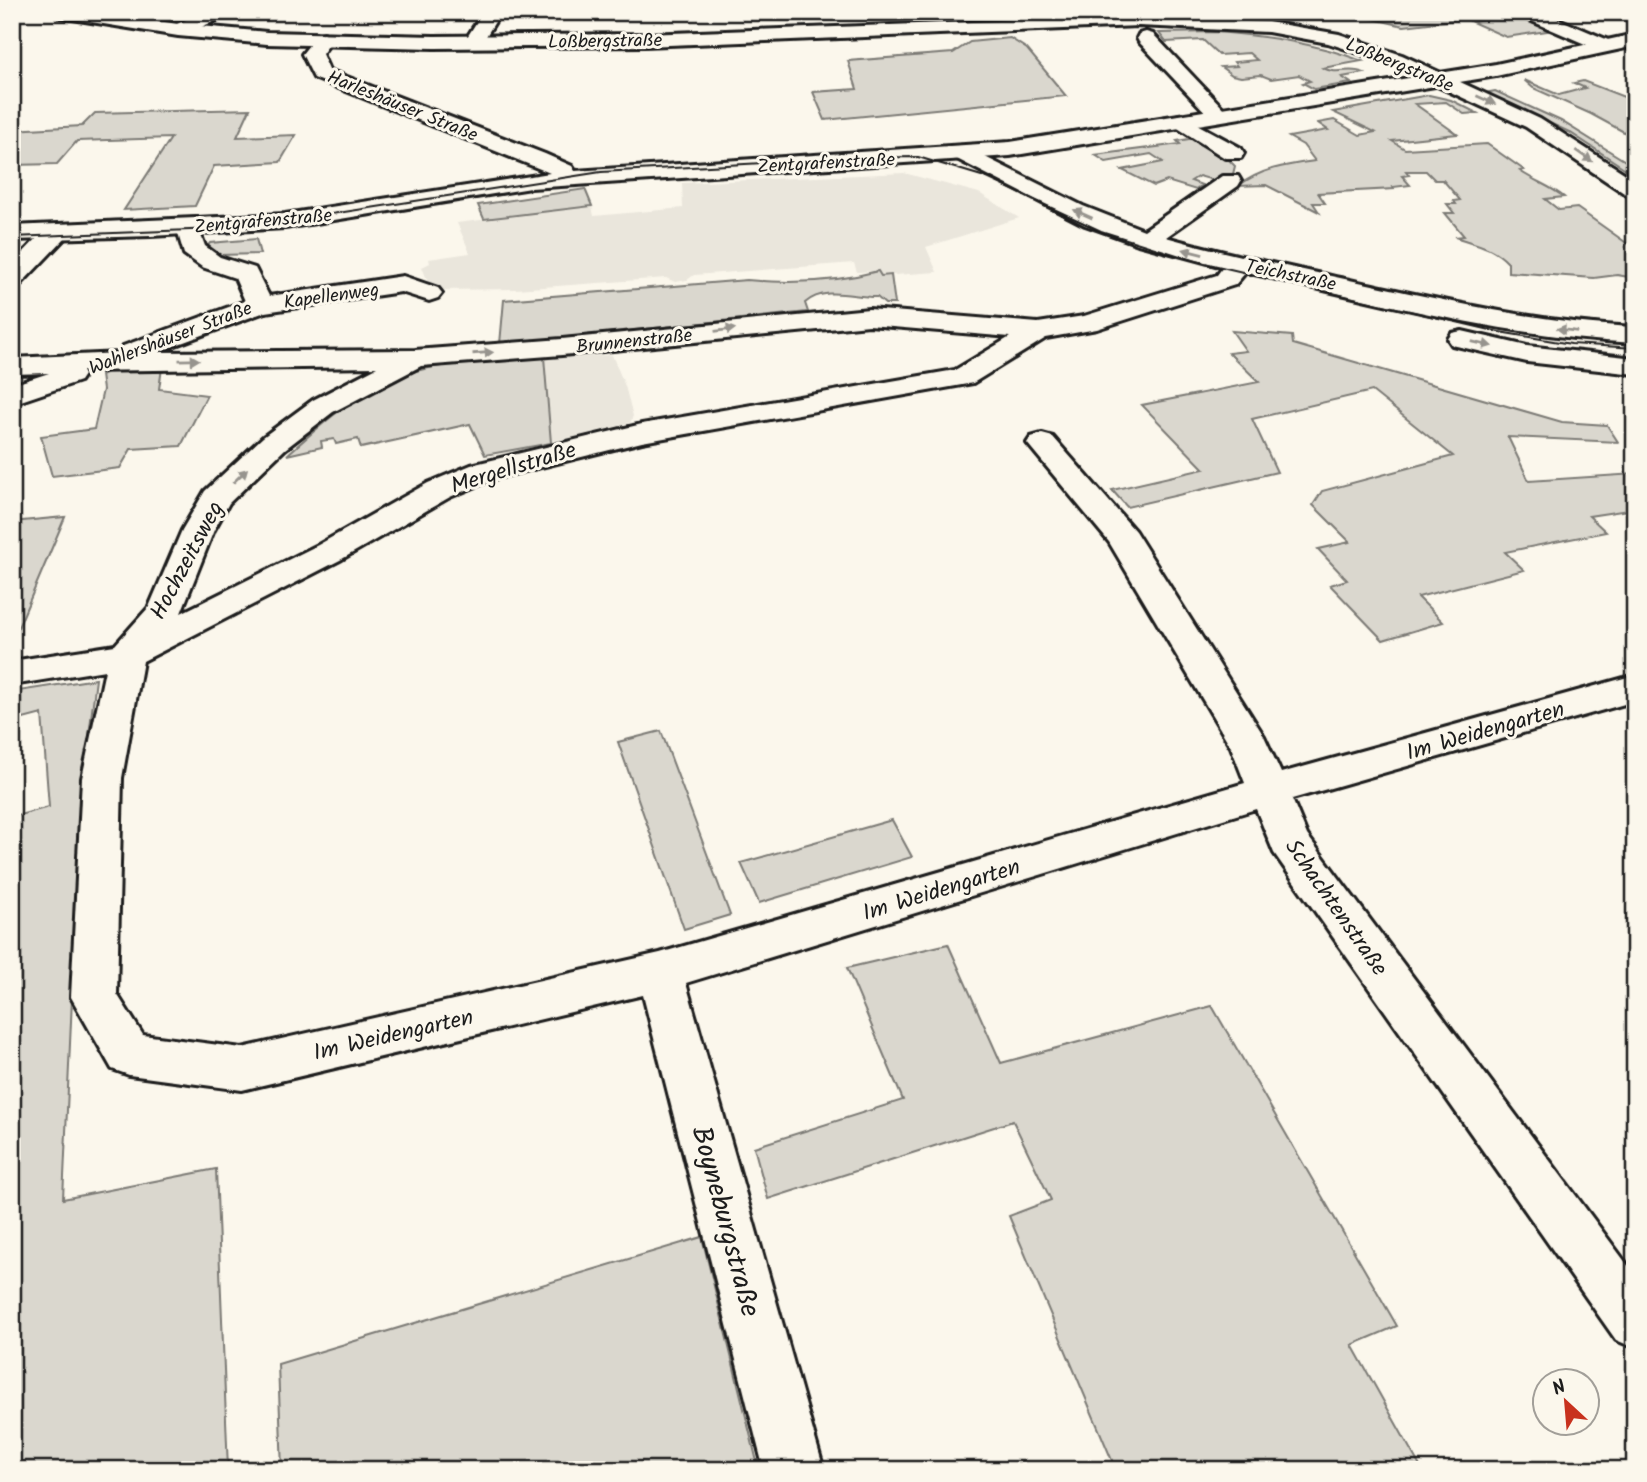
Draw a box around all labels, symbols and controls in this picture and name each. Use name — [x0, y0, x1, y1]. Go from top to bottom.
street label: Loßbergstraße — [548, 26, 663, 58]
street label: Loßbergstraße — [1341, 31, 1458, 101]
street label: Harleshäuser Straße — [322, 63, 483, 151]
one-way arrow — [1476, 95, 1497, 106]
street label: Zentgrafenstraße — [756, 145, 896, 183]
one-way arrow — [1575, 149, 1593, 163]
street label: Zentgrafenstraße — [193, 201, 334, 243]
one-way arrow — [1073, 208, 1094, 219]
one-way arrow — [1182, 246, 1204, 257]
street label: Teichstraße — [1242, 252, 1339, 300]
street label: Kapellenweg — [282, 275, 381, 319]
street label: Wahlershäuser Straße — [85, 294, 257, 384]
street label: Brunnenstraße — [575, 321, 694, 363]
one-way arrow — [714, 324, 736, 335]
one-way arrow — [1556, 324, 1578, 335]
one-way arrow — [1471, 338, 1493, 349]
one-way arrow — [472, 347, 494, 358]
one-way arrow — [178, 355, 200, 366]
street label: Mergellstraße — [446, 433, 581, 505]
one-way arrow — [231, 468, 248, 484]
street label: Hochzeitsweg — [141, 495, 234, 627]
street label: Im Weidengarten — [1402, 692, 1569, 772]
street label: Schachtenstraße — [1275, 832, 1396, 984]
street label: Im Weidengarten — [858, 850, 1025, 932]
street label: Im Weidengarten — [310, 1000, 477, 1072]
street label: Boyneburgstraße — [677, 1121, 772, 1323]
north arrow — [1532, 1366, 1602, 1436]
text: N — [1547, 1372, 1571, 1405]

